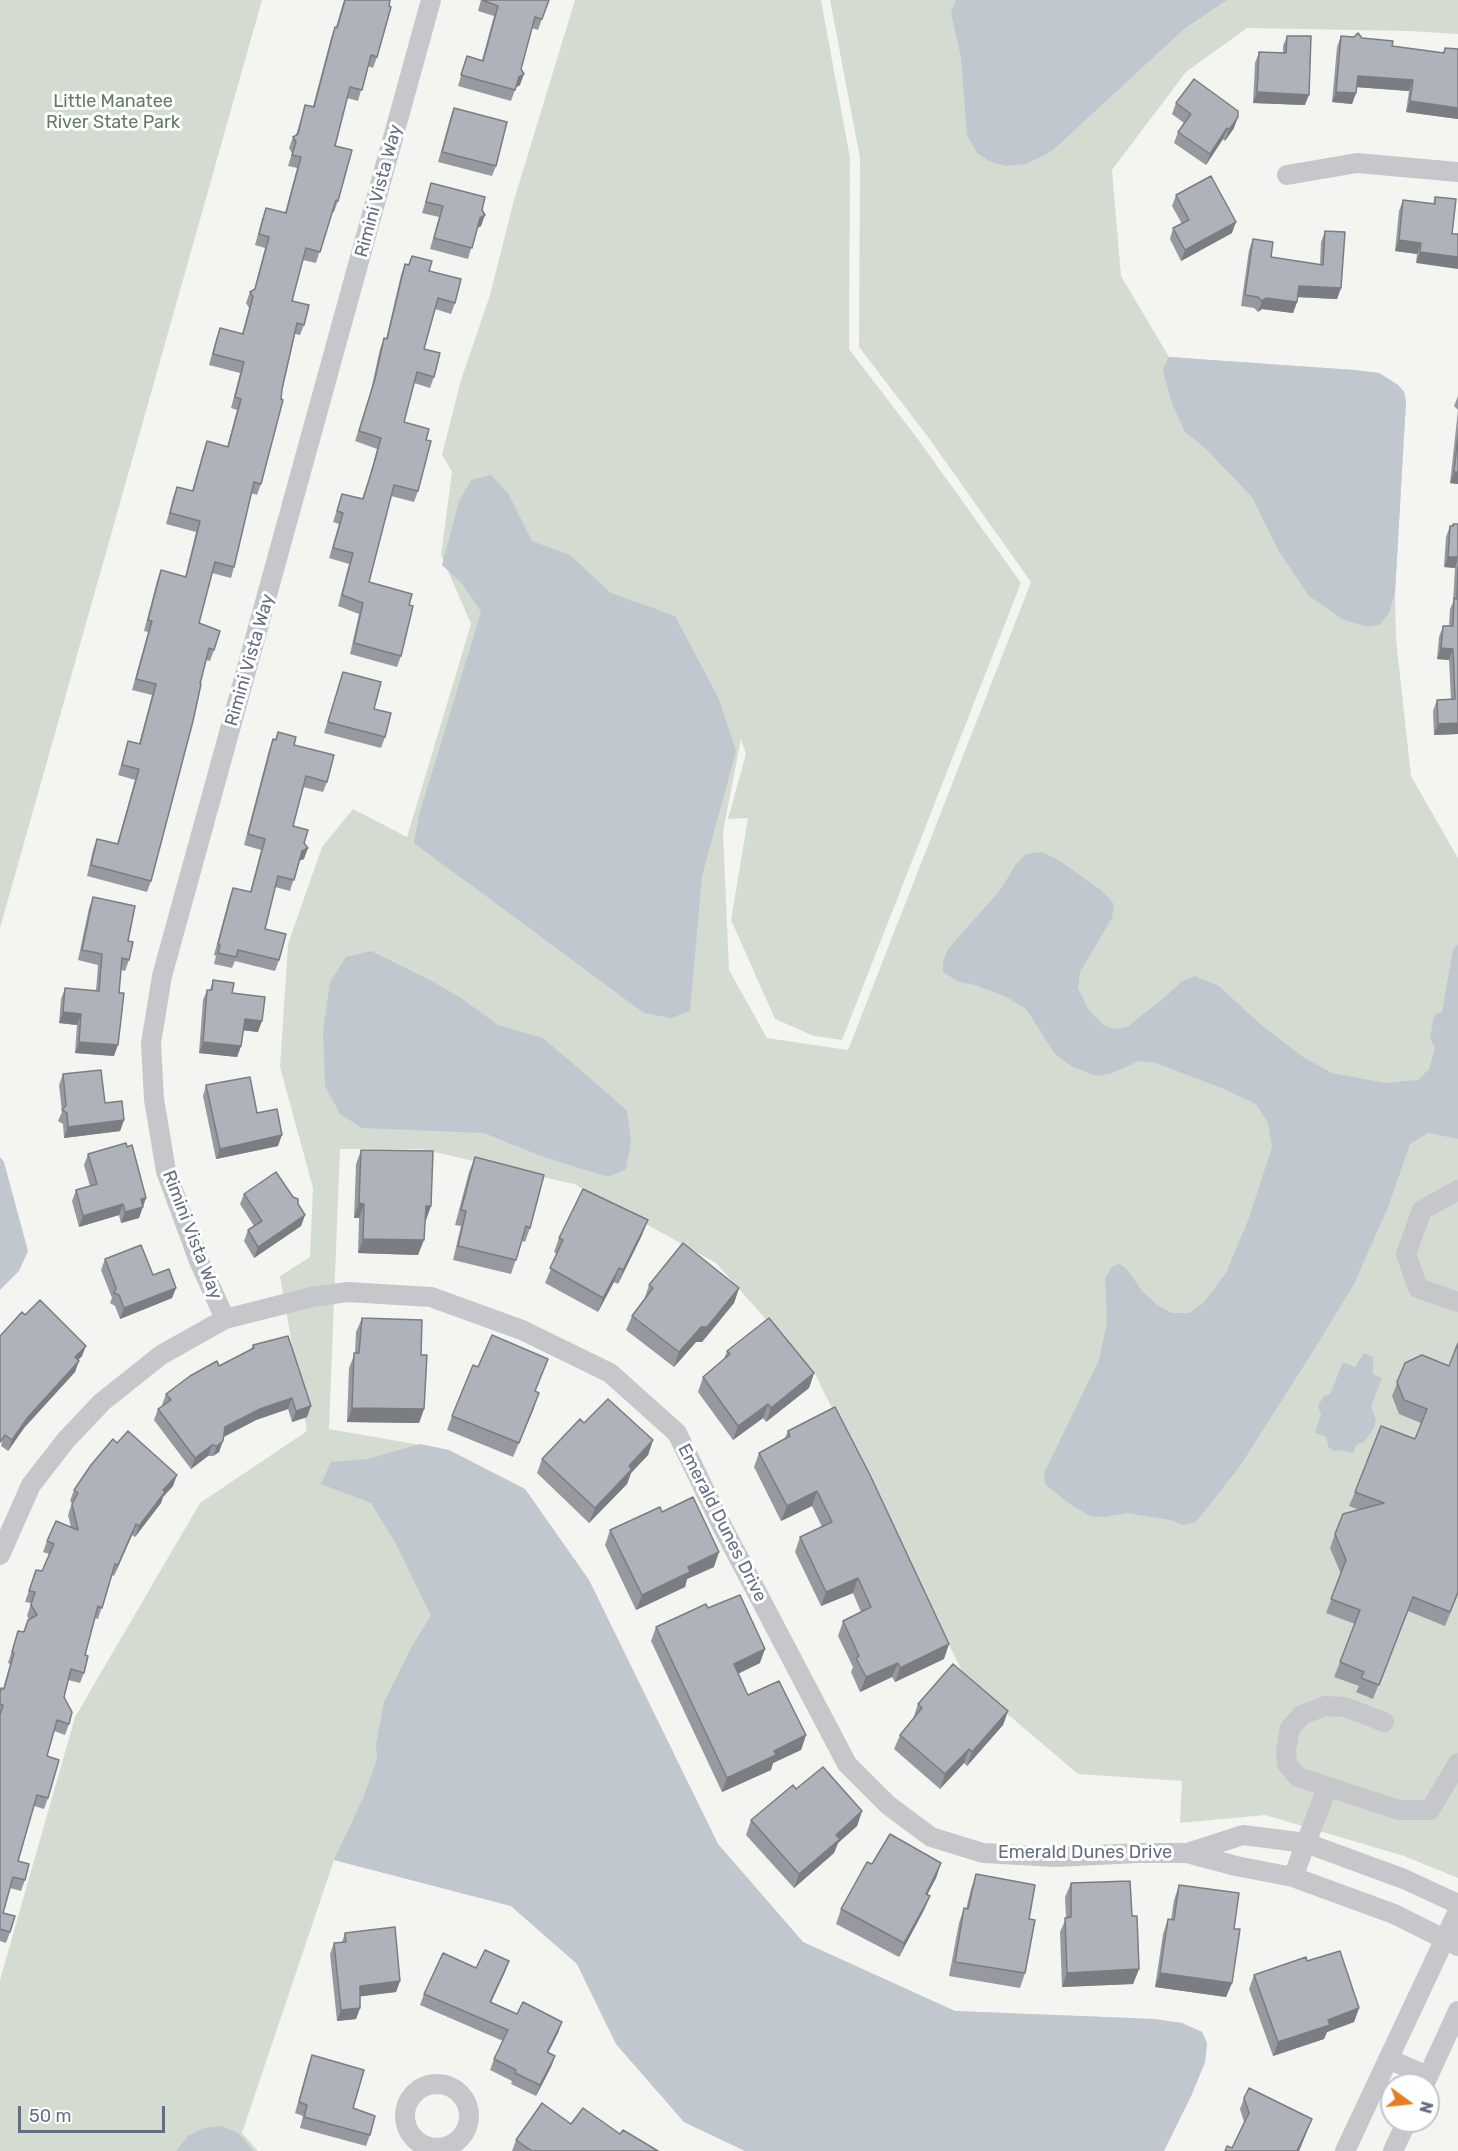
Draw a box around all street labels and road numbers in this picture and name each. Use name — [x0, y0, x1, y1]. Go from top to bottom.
street label: Rimini Vista Way — [351, 122, 407, 260]
street label: Rimini Vista Way — [221, 591, 279, 729]
street label: Rimini Vista Way — [157, 1167, 227, 1303]
street label: Emerald Dunes Drive — [673, 1440, 771, 1606]
street label: Emerald Dunes Drive — [998, 1842, 1172, 1864]

